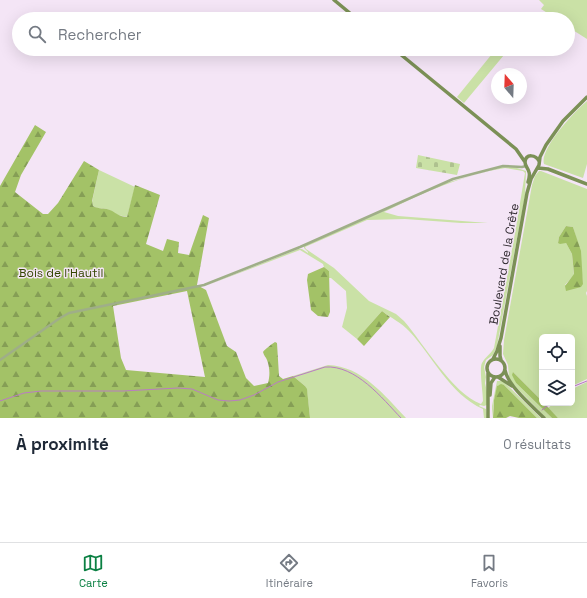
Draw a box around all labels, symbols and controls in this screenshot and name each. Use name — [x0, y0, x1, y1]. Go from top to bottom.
search box — [12, 12, 575, 56]
icon: search — [26, 23, 48, 45]
text: Rechercher — [58, 25, 141, 44]
north arrow — [491, 68, 527, 104]
street label: Boulevard de la Crête — [485, 202, 523, 326]
park label: Bois de l'Hautil — [19, 265, 103, 281]
map controls — [539, 334, 575, 406]
button: locate — [539, 334, 575, 370]
button: layers — [539, 370, 575, 406]
text: À proximité — [16, 433, 109, 455]
text: 0 résultats — [503, 436, 571, 453]
tab: Carte — [79, 552, 108, 590]
tab: Itinéraire — [266, 552, 313, 590]
tab: Favoris — [471, 552, 508, 590]

